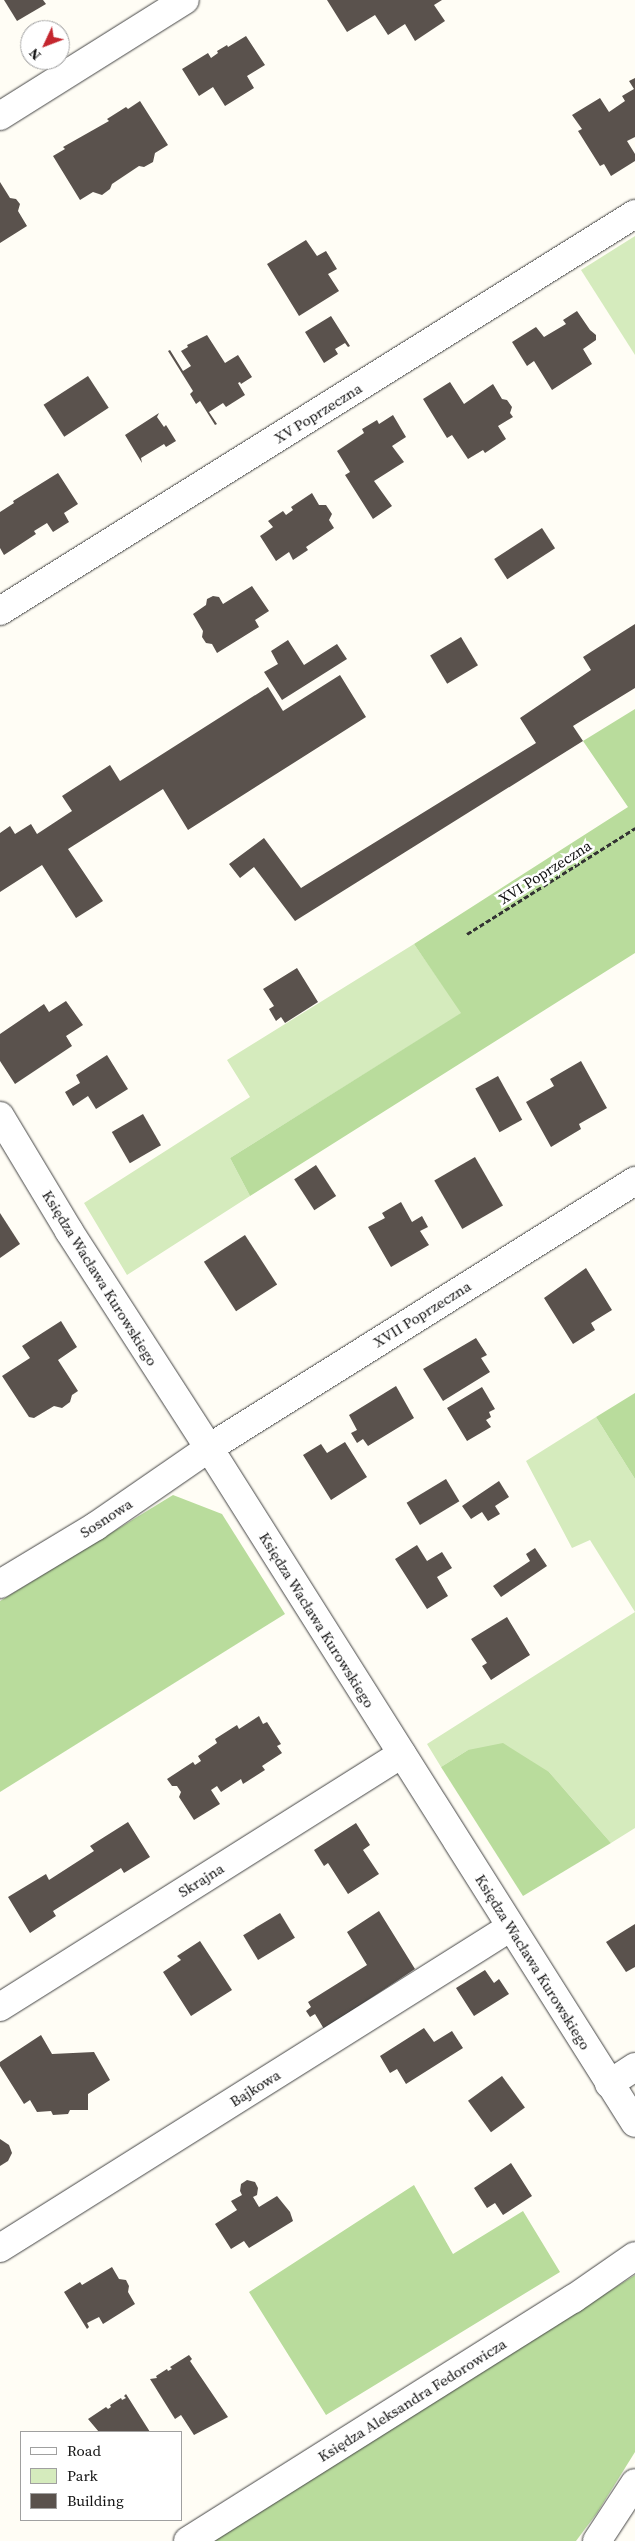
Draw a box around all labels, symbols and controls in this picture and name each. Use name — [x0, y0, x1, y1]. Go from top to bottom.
north arrow — [20, 20, 70, 70]
text: N — [24, 44, 46, 65]
street label: XV Poprzeczna — [271, 379, 365, 447]
street label: XVI Poprzeczna — [495, 836, 595, 908]
street label: Księdza Wacława Kurowskiego — [38, 1187, 162, 1369]
street label: XVII Poprzeczna — [370, 1277, 474, 1351]
street label: Sosnowa — [77, 1494, 135, 1542]
street label: Księdza Wacława Kurowskiego — [255, 1529, 379, 1711]
street label: Skrajna — [175, 1859, 227, 1901]
street label: Księdza Wacława Kurowskiego — [471, 1871, 595, 2053]
street label: Bajkowa — [226, 2065, 284, 2111]
street label: Księdza Aleksandra Fedorowicza — [315, 2334, 509, 2466]
legend — [20, 2431, 182, 2521]
text: Road — [67, 2440, 101, 2461]
text: Park — [67, 2465, 98, 2486]
text: Building — [67, 2490, 124, 2511]

